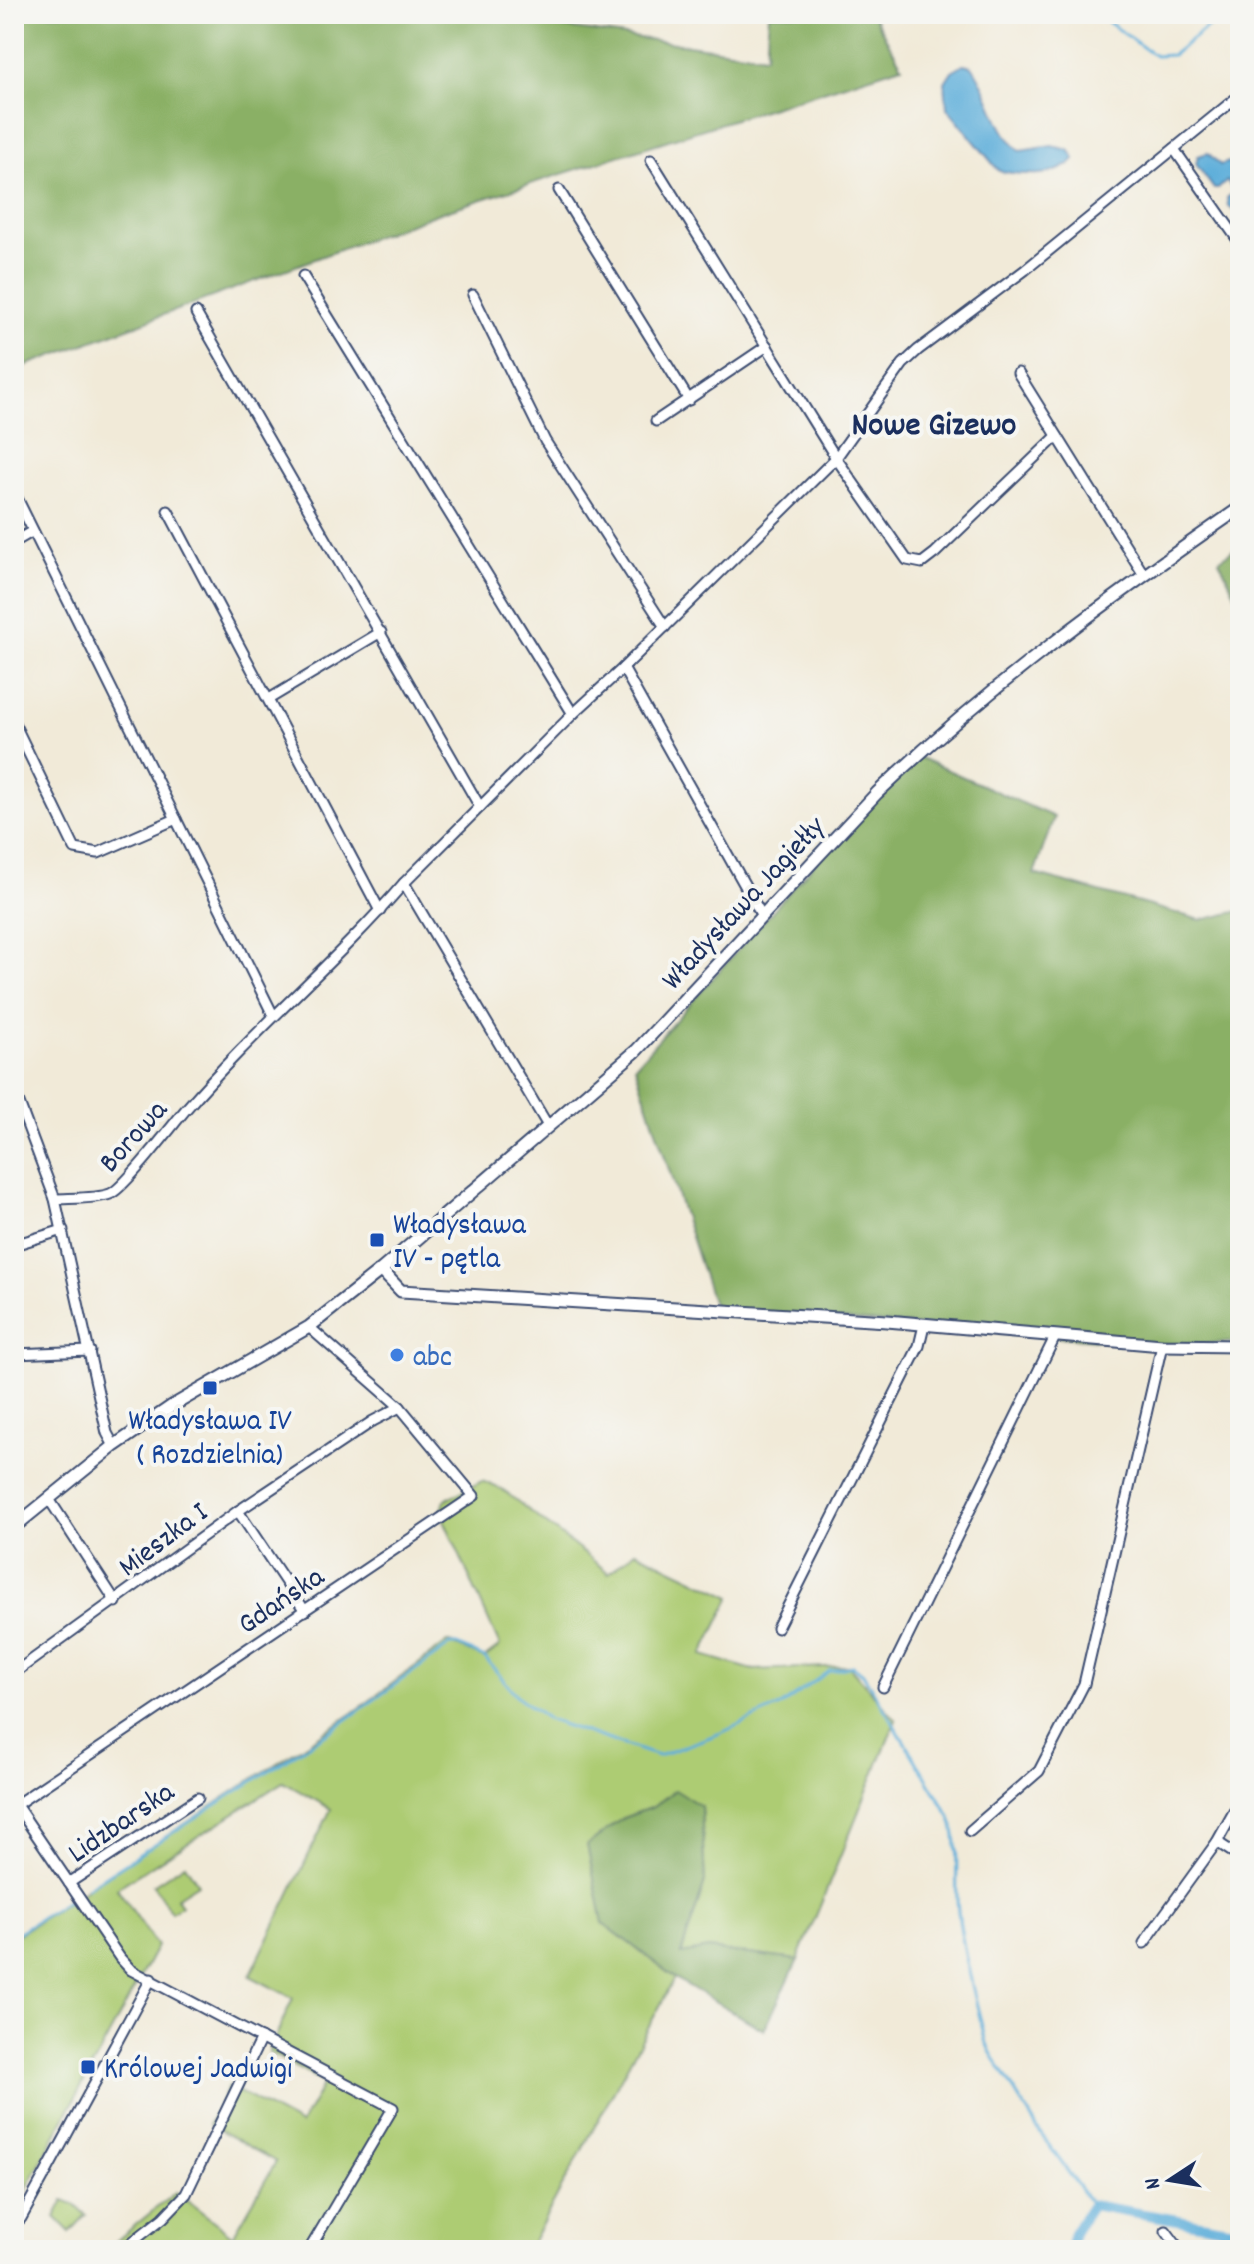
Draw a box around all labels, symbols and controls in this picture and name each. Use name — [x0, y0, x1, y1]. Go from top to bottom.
district label: Nowe Gizewo — [852, 403, 1016, 452]
street label: Władysława Jagiełły — [653, 808, 838, 1002]
street label: Borowa — [91, 1091, 181, 1184]
place label: Władysława IV - pętla — [393, 1206, 527, 1283]
marker: Władysława IV - pętla — [368, 1231, 386, 1249]
place label: abc — [413, 1338, 452, 1381]
marker: abc — [388, 1346, 406, 1364]
marker: Władysława IV ( Rozdzielnia) — [201, 1379, 219, 1397]
place label: Władysława IV ( Rozdzielnia) — [128, 1402, 292, 1479]
street label: Mieszka I — [111, 1493, 219, 1590]
street label: Gdańska — [231, 1558, 335, 1647]
street label: Lidzbarska — [61, 1773, 185, 1876]
place label: Królowej Jadwigi — [104, 2050, 293, 2093]
marker: Królowej Jadwigi — [79, 2058, 97, 2076]
north arrow — [1130, 2140, 1210, 2220]
text: N — [1138, 2175, 1170, 2192]

